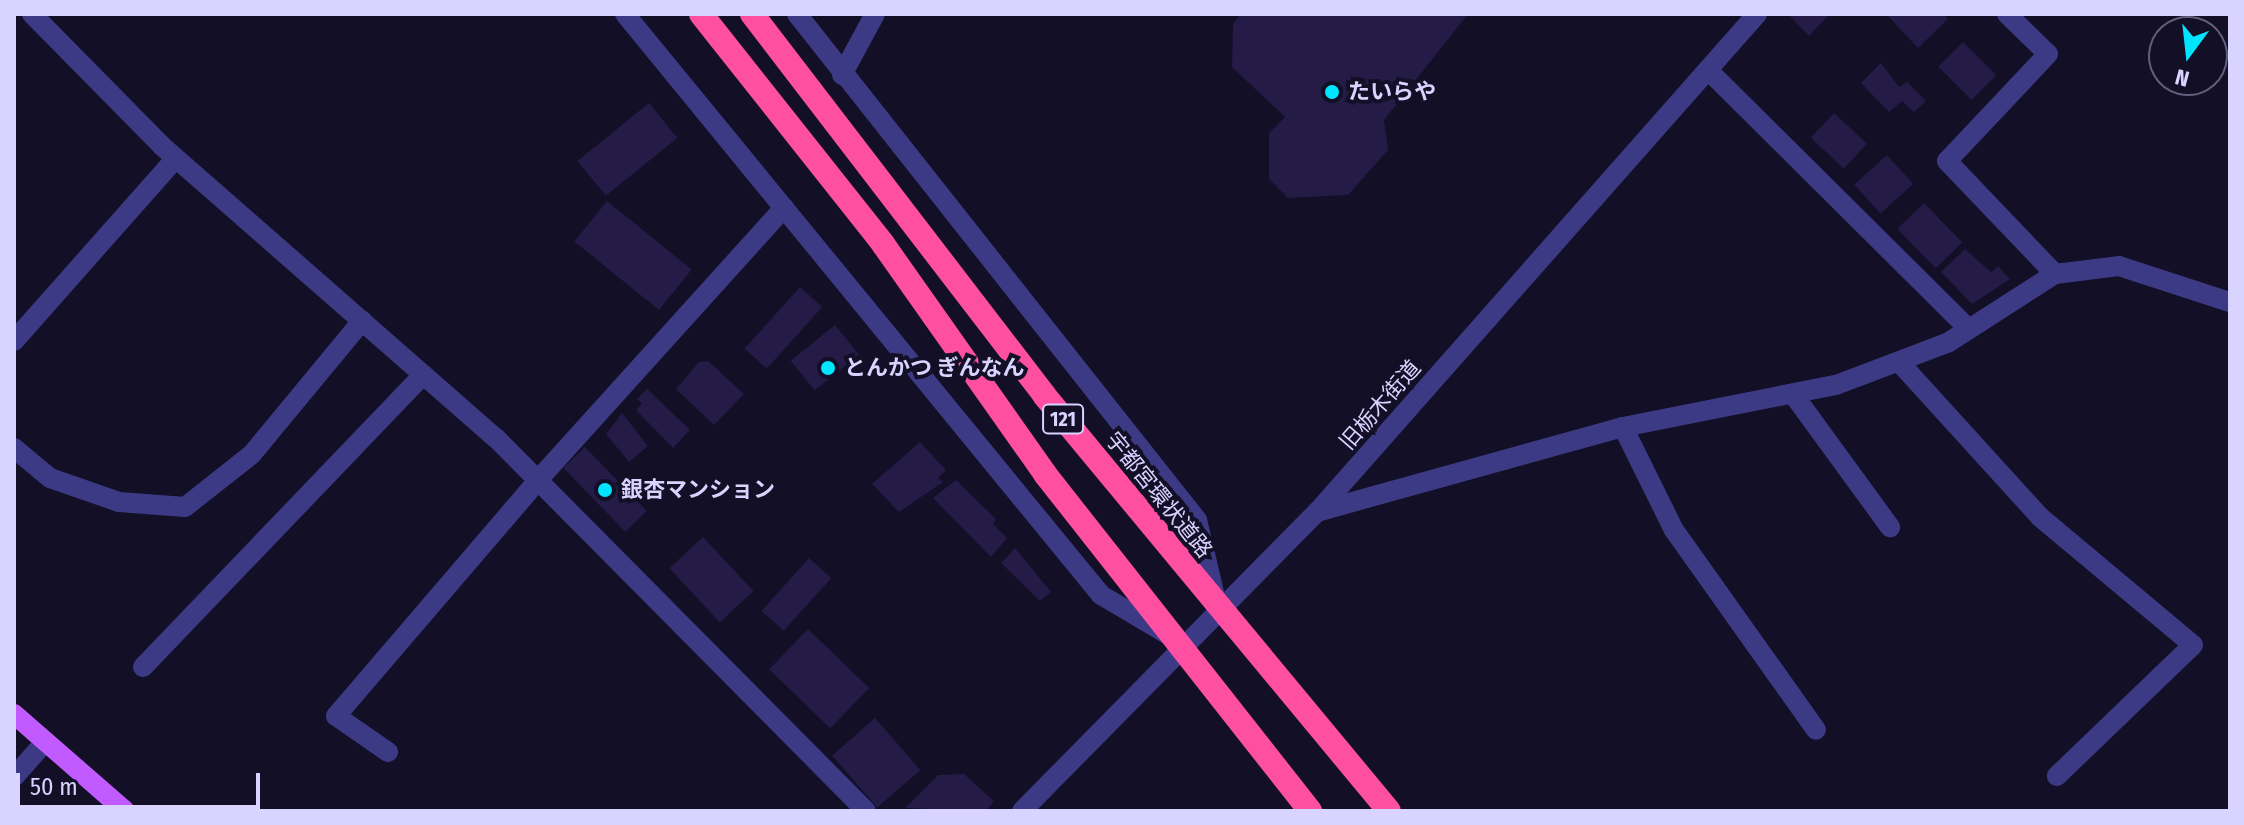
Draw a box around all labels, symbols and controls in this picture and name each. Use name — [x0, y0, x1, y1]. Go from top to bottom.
north arrow — [2148, 16, 2228, 96]
text: N — [2172, 63, 2192, 92]
place label: たいらや — [1348, 79, 1436, 105]
marker: たいらや — [1323, 83, 1341, 101]
place label: とんかつ ぎんなん — [844, 355, 1025, 381]
street label: 旧栃木街道 — [1334, 355, 1426, 455]
marker: とんかつ ぎんなん — [819, 359, 837, 377]
road number: 121 — [1041, 403, 1085, 435]
street label: 宇都宮環状道路 — [1100, 427, 1218, 563]
place label: 銀杏マンション — [621, 477, 775, 503]
marker: 銀杏マンション — [596, 481, 614, 499]
scale bar — [20, 757, 264, 807]
text: 50 m — [30, 773, 78, 801]

